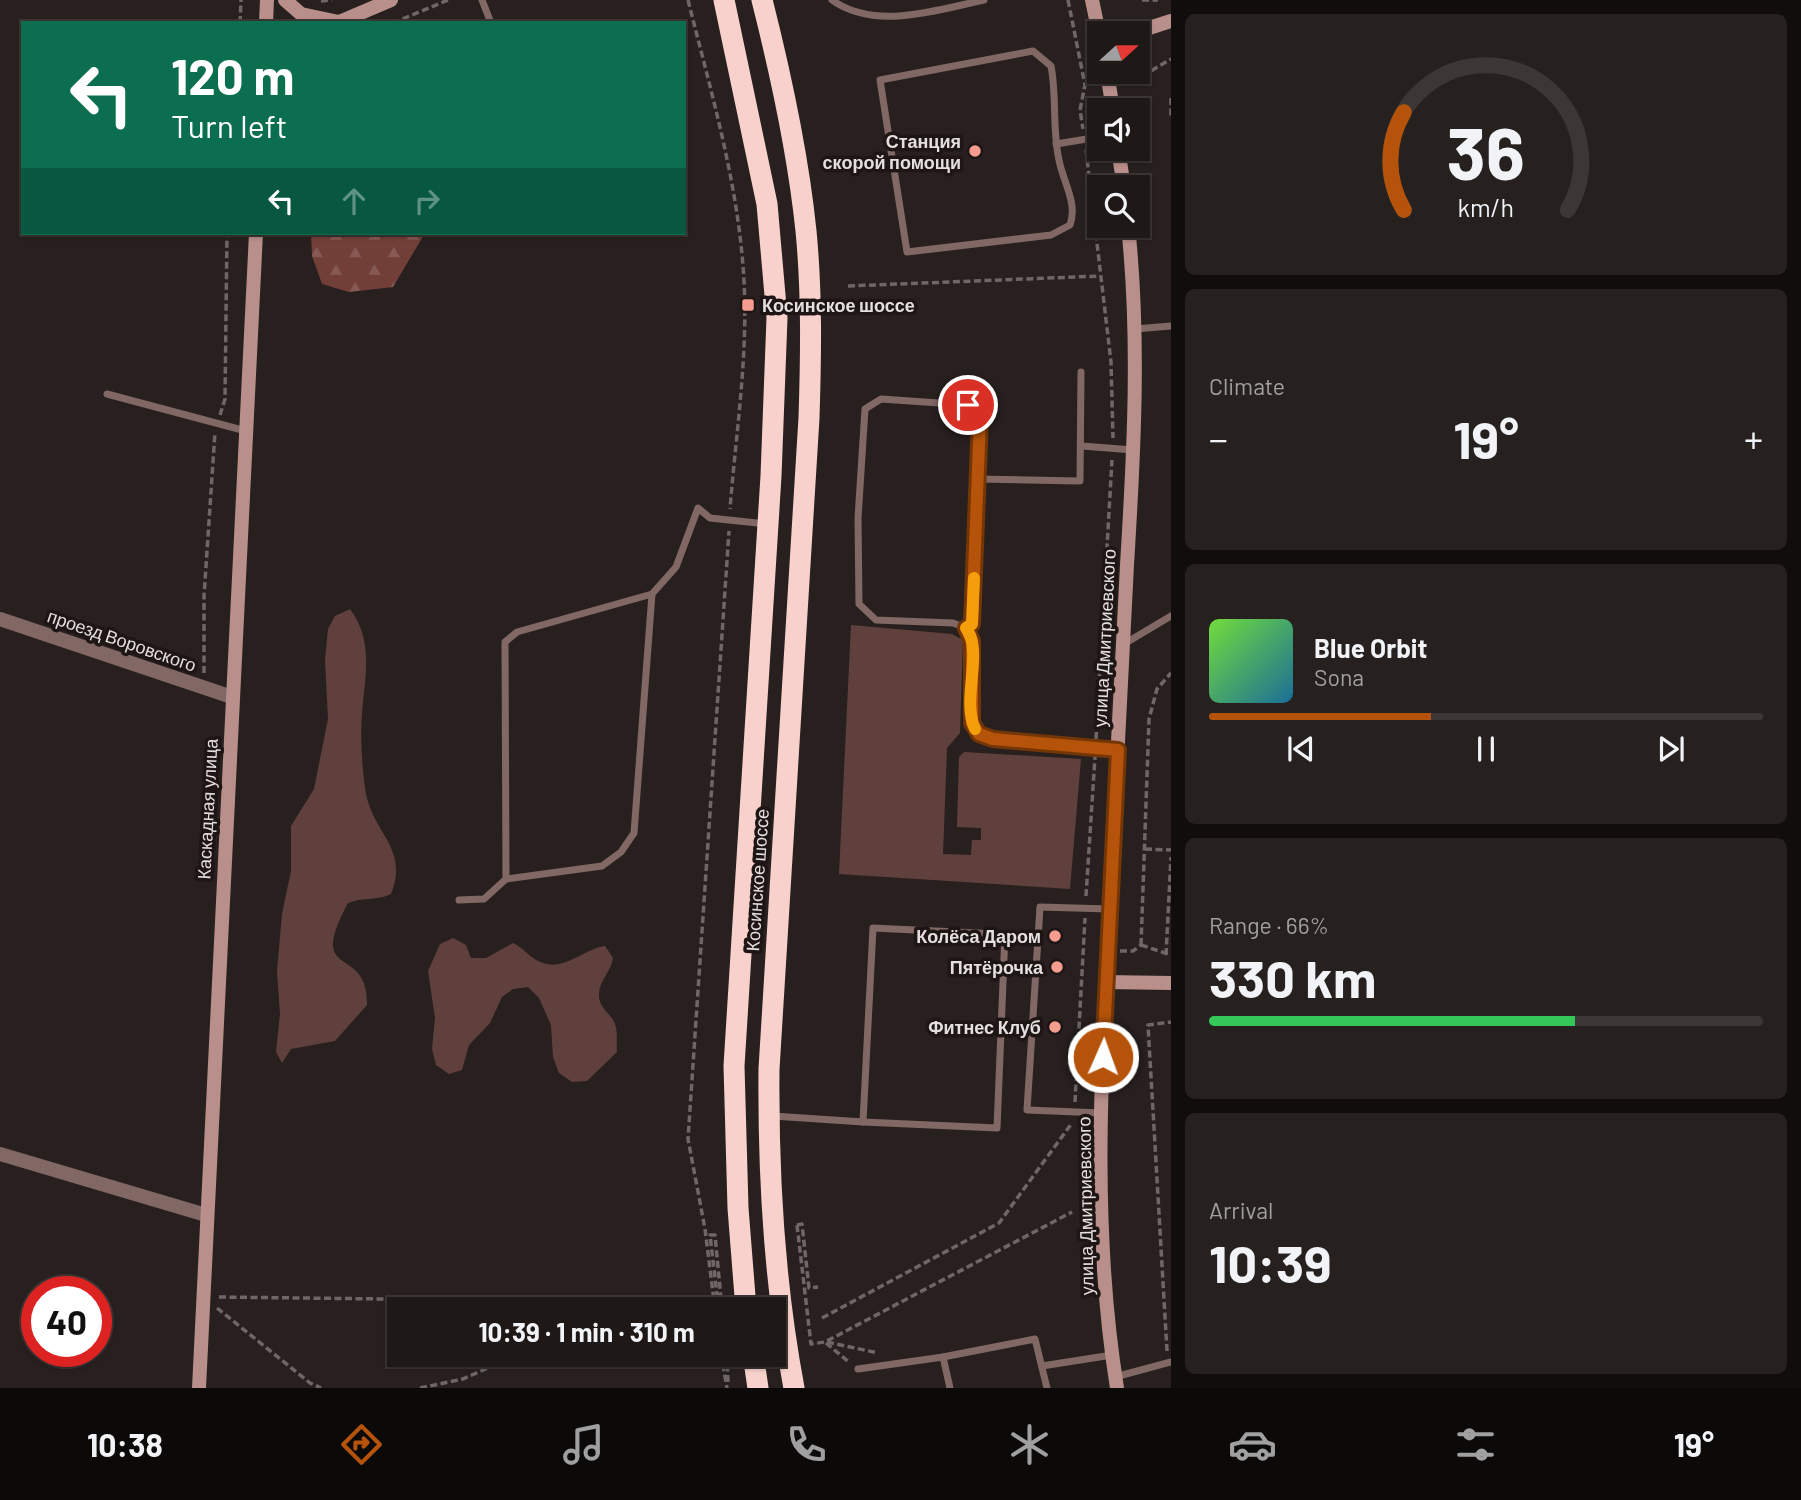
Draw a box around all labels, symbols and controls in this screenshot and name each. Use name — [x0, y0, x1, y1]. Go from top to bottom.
north arrow — [1087, 21, 1150, 84]
map controls — [1087, 21, 1150, 238]
text: 120 m — [171, 46, 294, 105]
icon: left — [56, 49, 147, 140]
button: sound — [1087, 98, 1150, 161]
text: Turn left — [171, 106, 288, 144]
text: 36 — [1447, 108, 1525, 196]
place label: Станция скорой помощи — [823, 130, 961, 173]
marker: Станция скорой помощи — [967, 143, 983, 159]
button: search — [1087, 175, 1150, 238]
icon: left — [262, 182, 300, 220]
icon: ahead — [335, 182, 373, 220]
icon: right — [408, 182, 446, 220]
text: km/h — [1458, 192, 1514, 222]
place label: Косинское шоссе — [762, 294, 915, 316]
marker: Косинское шоссе — [740, 297, 756, 313]
text: Climate — [1209, 372, 1285, 400]
pin — [938, 375, 998, 435]
icon: arrive — [949, 386, 987, 424]
text: 19° — [1453, 407, 1519, 469]
text: − — [1209, 415, 1228, 461]
text: + — [1744, 415, 1763, 461]
street label: улица Дмитриевского — [1088, 548, 1120, 728]
street label: проезд Воровского — [45, 604, 199, 676]
text: Blue Orbit — [1314, 632, 1427, 663]
text: Sona — [1314, 663, 1364, 691]
icon: previous — [1282, 730, 1320, 768]
icon: pause — [1467, 730, 1505, 768]
icon: next — [1652, 730, 1690, 768]
street label: Каскадная улица — [192, 737, 222, 880]
street label: Косинское шоссе — [741, 808, 773, 952]
text: Range · 66% — [1209, 911, 1329, 939]
place label: Колёса Даром — [916, 925, 1041, 947]
marker: Колёса Даром — [1047, 928, 1063, 944]
text: 330 km — [1209, 946, 1376, 1008]
place label: Пятёрочка — [950, 956, 1044, 978]
marker: Пятёрочка — [1049, 959, 1065, 975]
place label: Фитнес Клуб — [928, 1016, 1041, 1038]
marker: Фитнес Клуб — [1047, 1019, 1063, 1035]
position arrow — [1066, 1020, 1140, 1094]
street label: улица Дмитриевского — [1072, 1116, 1098, 1296]
text: Arrival — [1209, 1196, 1273, 1224]
text: 10:39 — [1209, 1231, 1332, 1293]
speed limit sign: 40 — [21, 1276, 112, 1367]
text: 10:39 · 1 min · 310 m — [478, 1316, 695, 1347]
icon: directions — [337, 1420, 386, 1469]
icon: music — [559, 1420, 608, 1469]
icon: phone — [782, 1420, 831, 1469]
icon: climate — [1005, 1420, 1054, 1469]
icon: car — [1228, 1420, 1277, 1469]
icon: filters — [1451, 1420, 1500, 1469]
text: 10:38 — [87, 1425, 163, 1463]
text: 19° — [1674, 1425, 1714, 1463]

